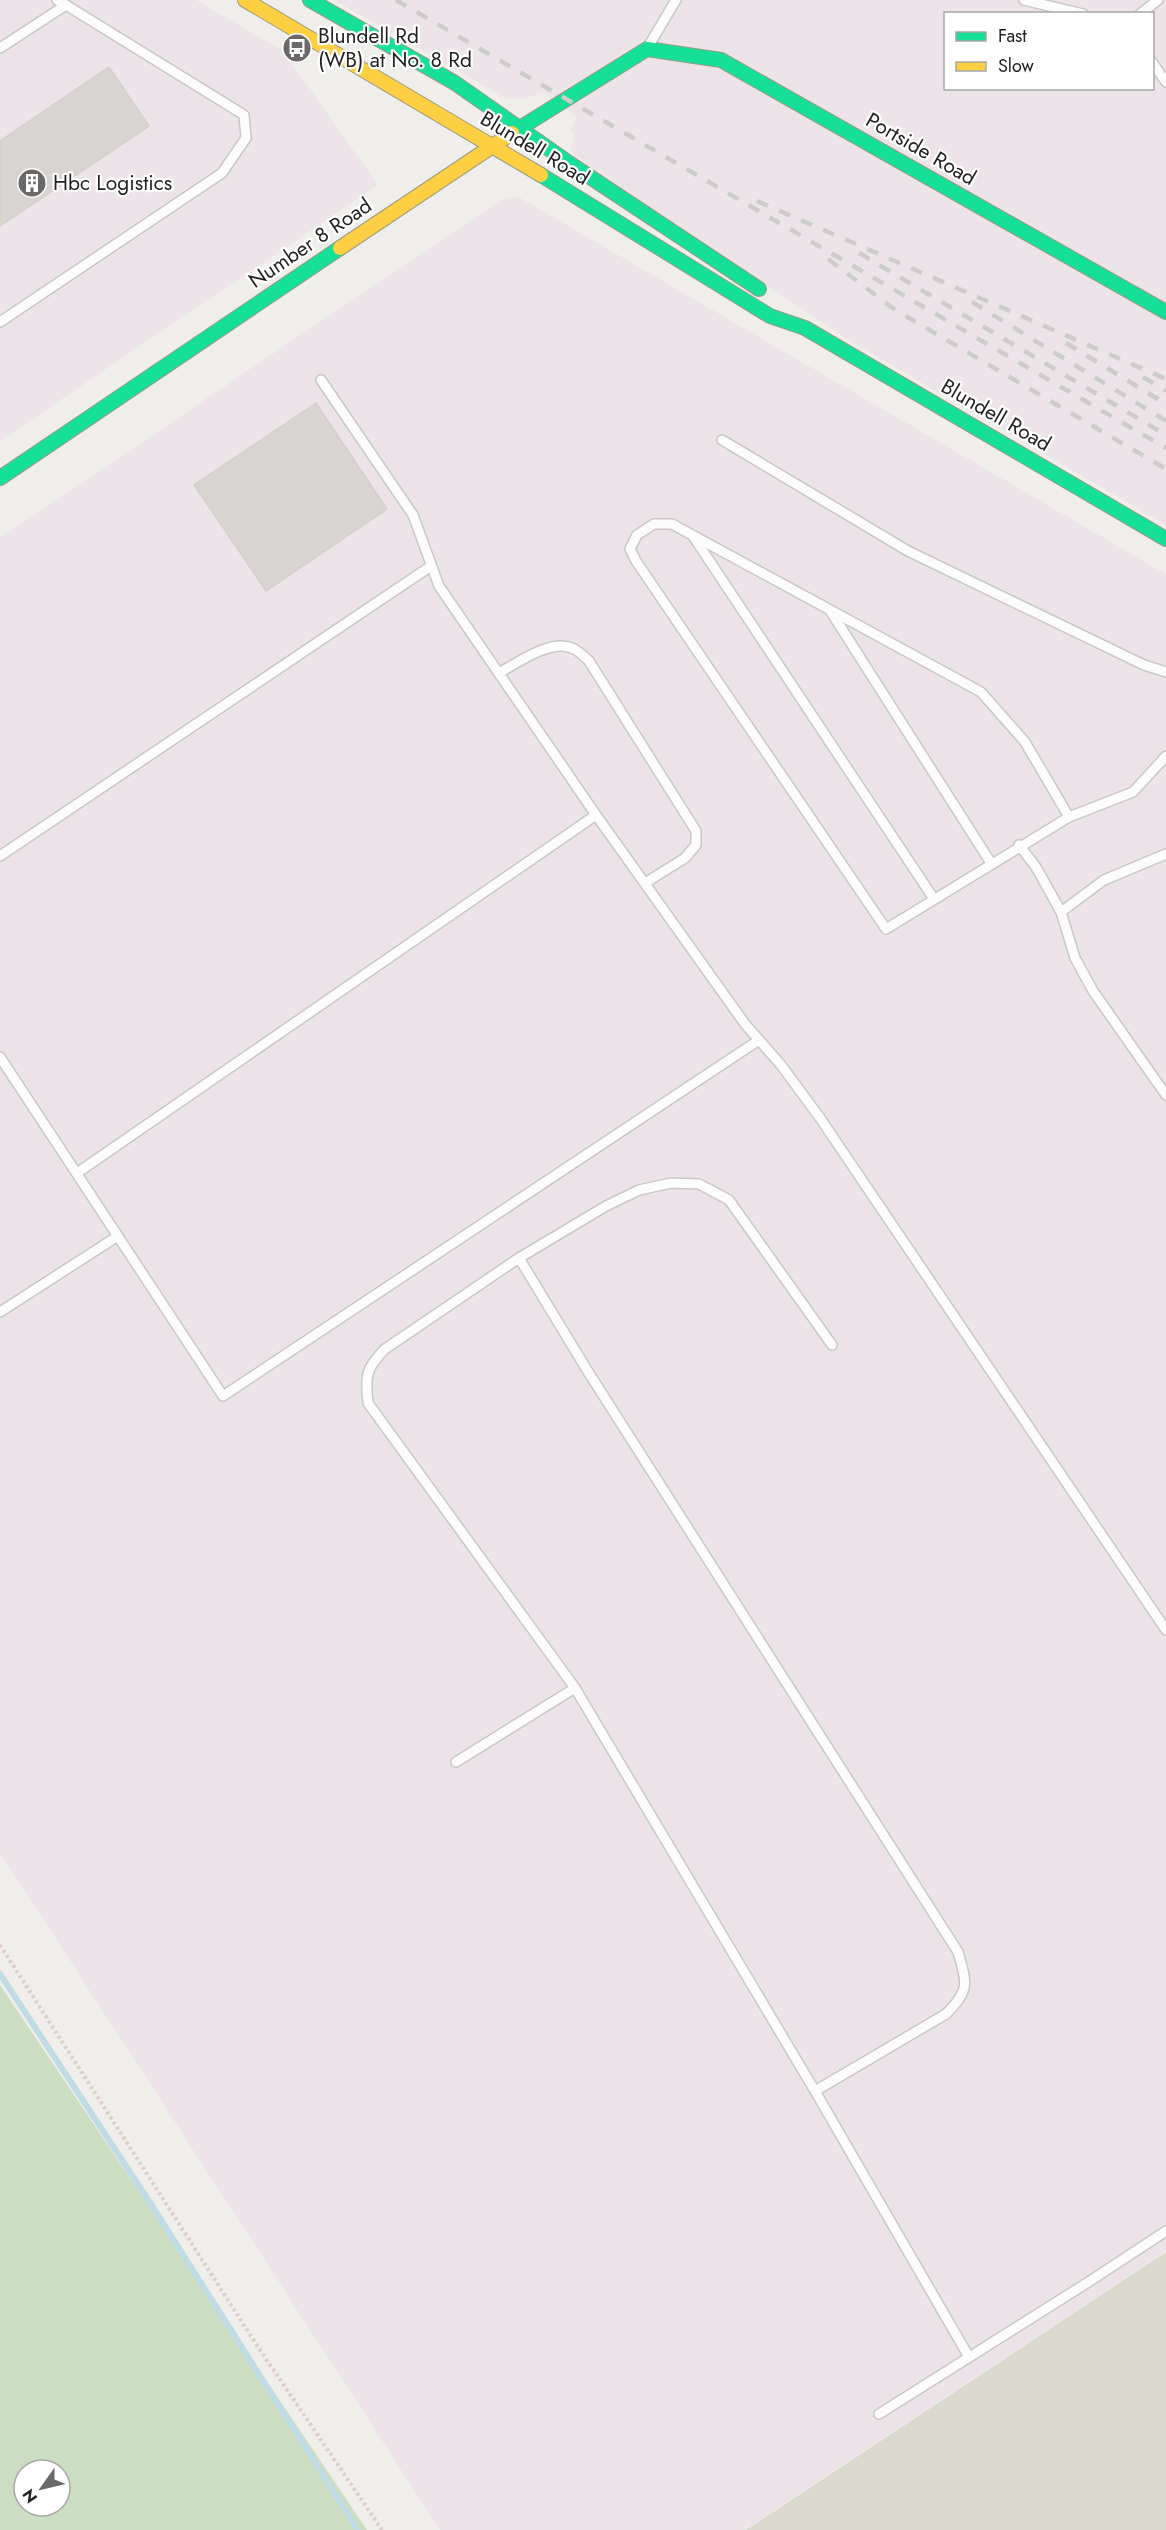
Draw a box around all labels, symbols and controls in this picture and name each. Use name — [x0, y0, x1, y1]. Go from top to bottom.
legend — [944, 12, 1154, 90]
place label: Blundell Rd (WB) at No. 8 Rd — [318, 21, 472, 75]
text: Fast — [998, 23, 1027, 49]
bus stop icon: Blundell Rd (WB) at No. 8 Rd — [281, 32, 313, 64]
text: Slow — [998, 53, 1035, 79]
street label: Blundell Road — [475, 104, 595, 192]
street label: Portside Road — [860, 105, 982, 193]
building icon: Hbc Logistics — [16, 167, 48, 199]
place label: Hbc Logistics — [53, 168, 172, 198]
street label: Number 8 Road — [242, 191, 378, 295]
street label: Blundell Road — [935, 371, 1057, 459]
north arrow — [12, 2458, 72, 2518]
text: N — [17, 2484, 43, 2508]

